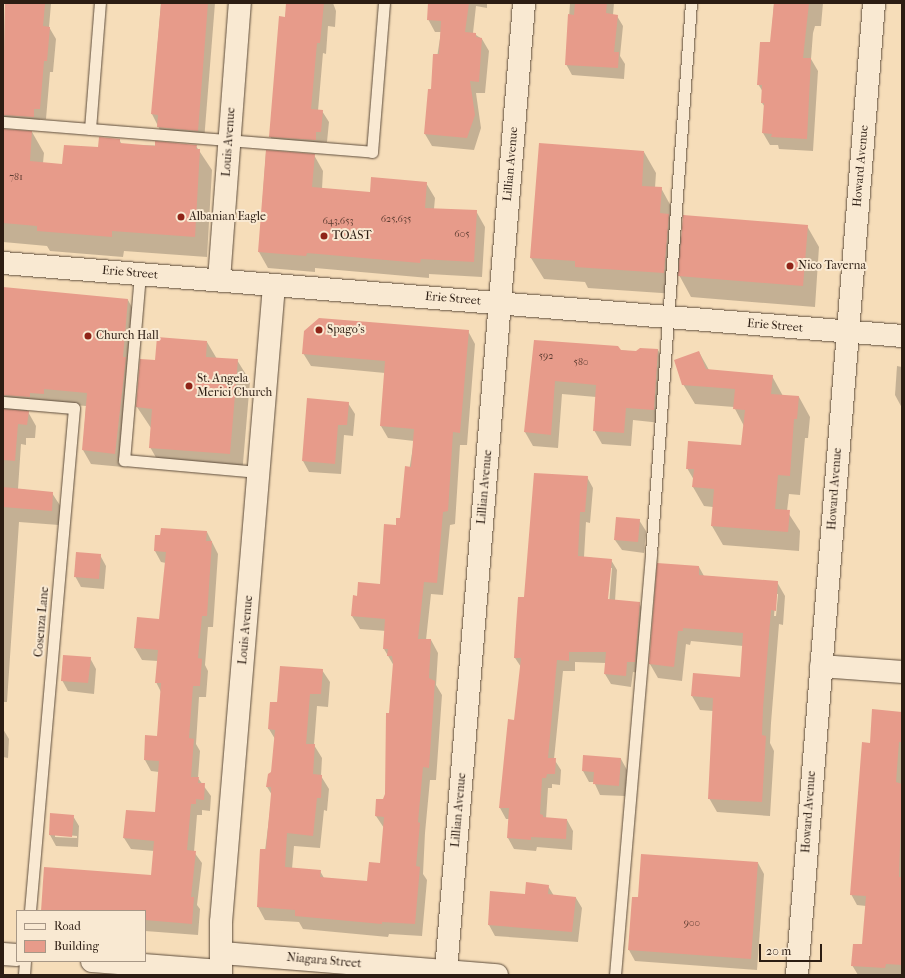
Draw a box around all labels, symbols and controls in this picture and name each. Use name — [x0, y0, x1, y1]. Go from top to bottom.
street label: Louis Avenue — [219, 107, 239, 177]
street label: Howard Avenue — [850, 124, 872, 208]
street label: Lillian Avenue — [501, 126, 521, 202]
house number: 781 — [9, 172, 23, 184]
place label: Albanian Eagle — [189, 210, 266, 224]
marker: Albanian Eagle — [176, 212, 186, 222]
house number: 625,635 — [381, 214, 411, 226]
house number: 643,653 — [322, 216, 354, 228]
place label: TOAST — [332, 229, 371, 243]
house number: 605 — [454, 229, 470, 241]
marker: TOAST — [319, 231, 329, 241]
place label: Nico Taverna — [798, 259, 866, 273]
marker: Nico Taverna — [785, 261, 795, 271]
street label: Erie Street — [101, 263, 159, 283]
street label: Erie Street — [424, 289, 482, 309]
street label: Erie Street — [746, 316, 804, 336]
place label: Spago's — [327, 323, 365, 337]
marker: Spago's — [314, 325, 324, 335]
place label: Church Hall — [96, 329, 159, 343]
marker: Church Hall — [83, 331, 93, 341]
house number: 592 — [539, 351, 553, 363]
house number: 580 — [574, 357, 588, 369]
place label: St. Angela Merici Church — [197, 372, 272, 400]
marker: St. Angela Merici Church — [184, 381, 194, 391]
street label: Howard Avenue — [825, 447, 845, 531]
street label: Lillian Avenue — [475, 449, 495, 525]
street label: Cosenza Lane — [32, 586, 52, 658]
street label: Louis Avenue — [236, 595, 256, 665]
street label: Howard Avenue — [799, 770, 819, 854]
street label: Lillian Avenue — [449, 772, 469, 848]
legend — [16, 910, 146, 962]
house number: 900 — [684, 918, 700, 930]
text: Road — [54, 919, 81, 933]
scale bar — [761, 936, 824, 962]
text: Building — [54, 939, 99, 953]
text: 20 m — [766, 944, 791, 958]
street label: Niagara Street — [286, 951, 362, 971]

